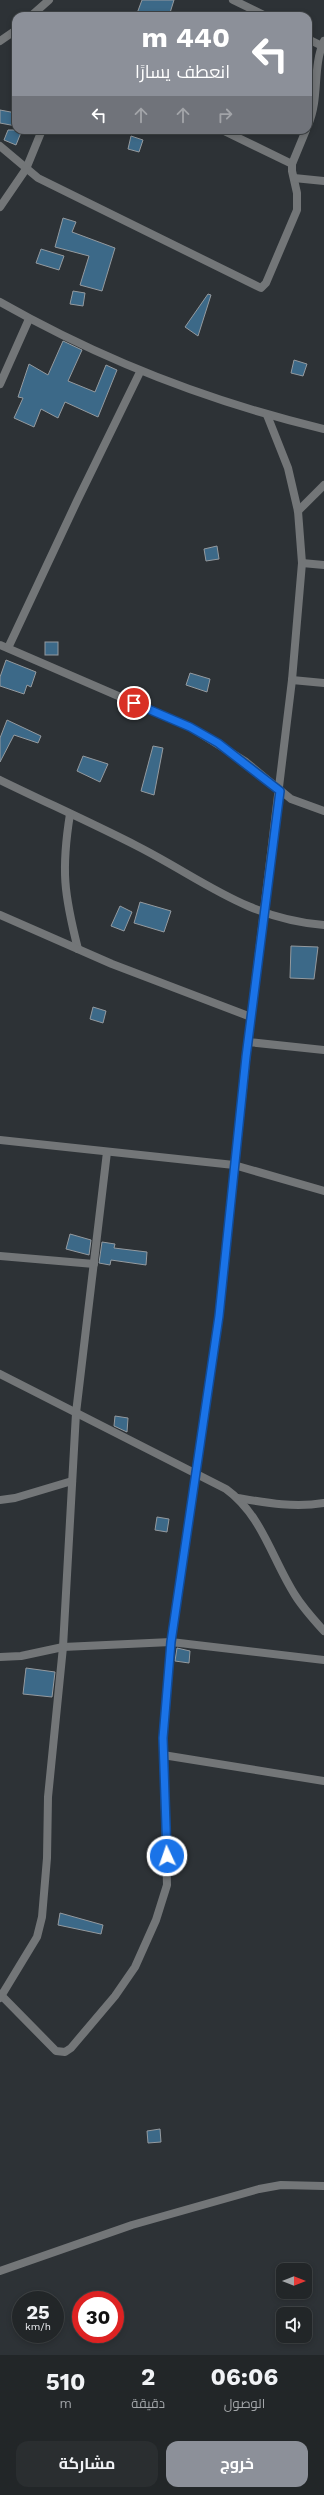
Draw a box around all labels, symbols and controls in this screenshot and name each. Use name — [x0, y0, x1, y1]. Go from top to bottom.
text: 440 m — [141, 21, 230, 54]
icon: left — [244, 28, 296, 80]
text: انعطف يسارًا — [135, 61, 230, 82]
icon: left — [88, 104, 110, 126]
icon: ahead — [130, 104, 152, 126]
icon: ahead — [172, 104, 194, 126]
icon: right — [214, 104, 236, 126]
pin — [117, 686, 151, 720]
icon: arrive — [123, 692, 145, 714]
position arrow — [146, 1835, 188, 1877]
north arrow — [276, 2263, 312, 2299]
map controls — [276, 2263, 312, 2343]
speed limit sign: 30 — [72, 2291, 124, 2343]
text: 25 — [26, 2300, 50, 2324]
button: sound — [276, 2307, 312, 2343]
text: km/h — [25, 2321, 51, 2332]
text: 2 — [141, 2363, 155, 2391]
text: 06:06 — [211, 2363, 278, 2391]
text: 510 — [46, 2368, 85, 2396]
text: m — [59, 2396, 72, 2411]
text: دقيقة — [131, 2396, 165, 2411]
text: الوصول — [224, 2396, 265, 2411]
button: مشاركة — [16, 2441, 158, 2487]
button: خروج — [166, 2441, 308, 2487]

